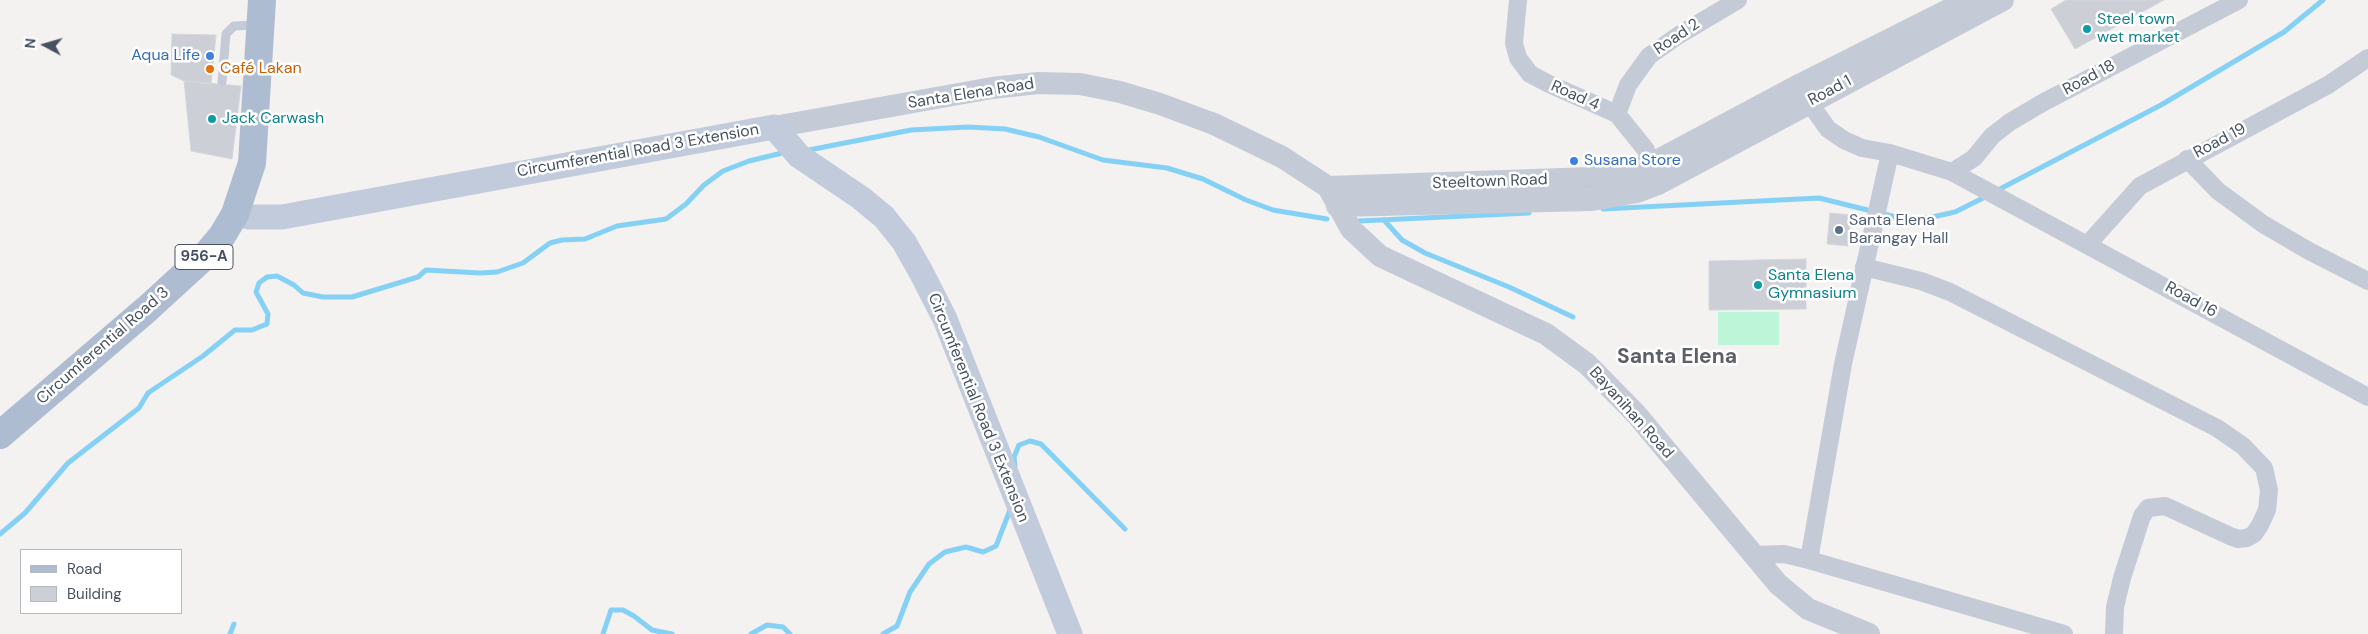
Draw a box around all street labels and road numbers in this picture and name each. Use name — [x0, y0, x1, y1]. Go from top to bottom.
street label: Road 2 — [1651, 15, 1703, 59]
street label: Road 18 — [2060, 56, 2118, 100]
street label: Road 1 — [1805, 72, 1855, 110]
street label: Santa Elena Road — [907, 75, 1035, 113]
street label: Road 4 — [1548, 77, 1602, 115]
street label: Road 19 — [2191, 119, 2249, 163]
street label: Circumferential Road 3 Extension — [516, 120, 760, 182]
street label: Steeltown Road — [1432, 170, 1548, 194]
road number: 956-A — [175, 244, 233, 270]
street label: Road 16 — [2162, 278, 2220, 322]
street label: Circumferential Road 3 — [33, 283, 173, 409]
street label: Circumferential Road 3 Extension — [923, 291, 1033, 525]
street label: Bayanihan Road — [1585, 363, 1677, 463]

